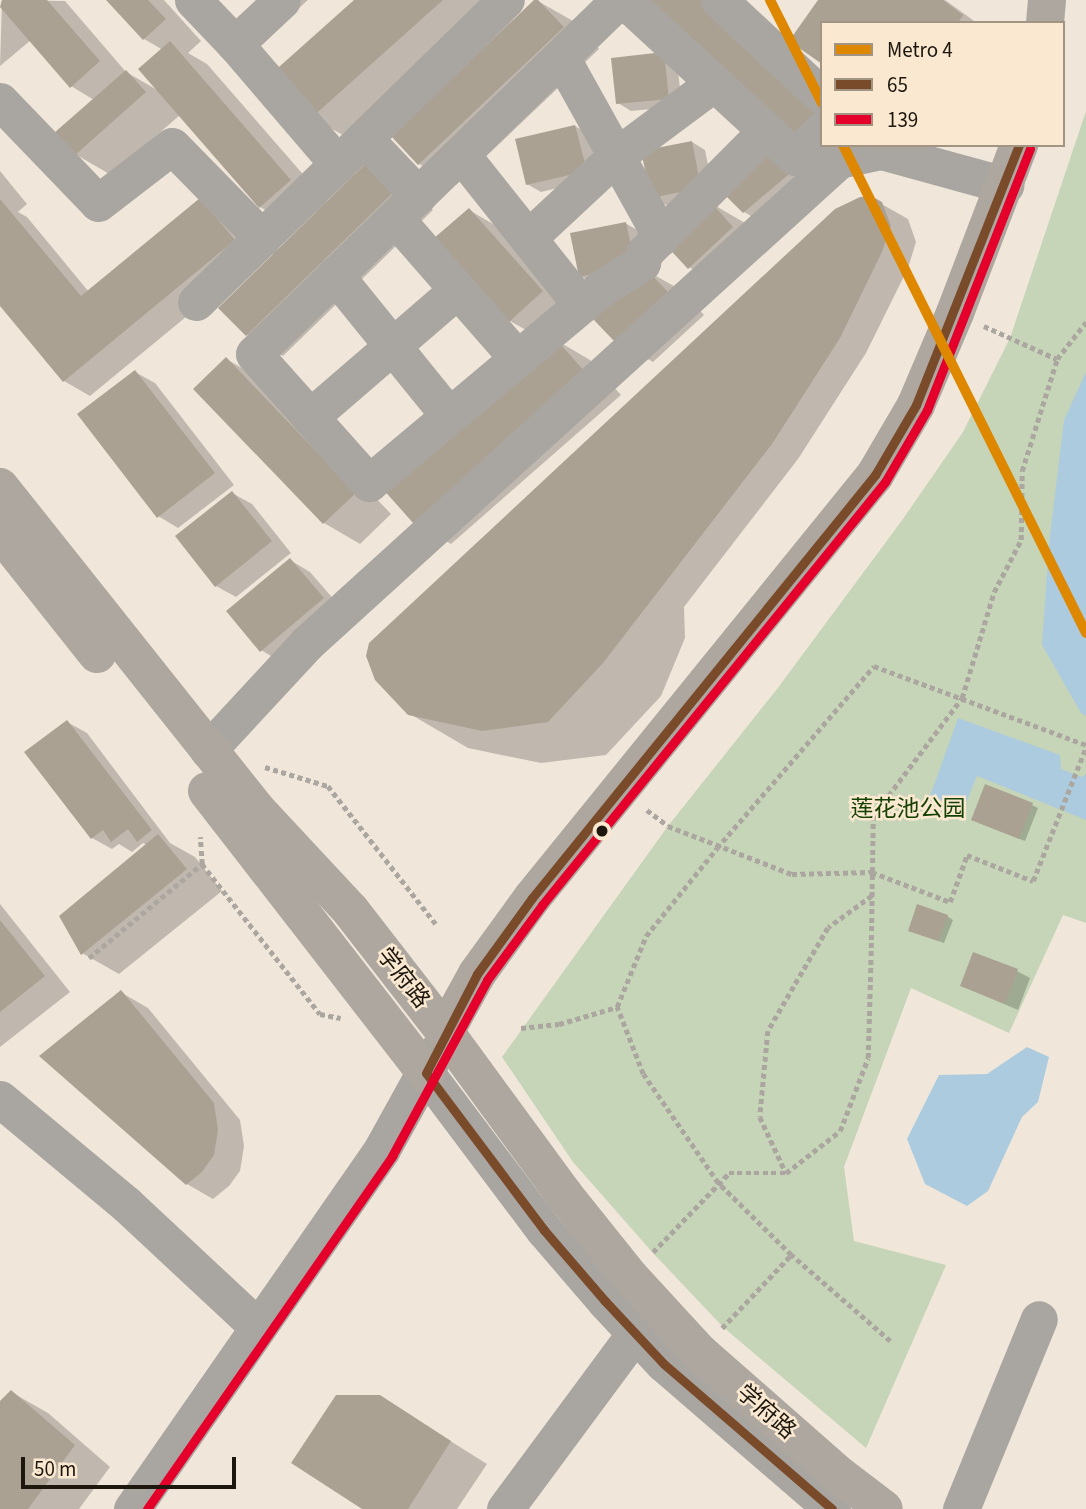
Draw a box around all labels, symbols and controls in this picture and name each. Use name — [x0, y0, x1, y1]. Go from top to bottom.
legend — [820, 21, 1065, 147]
text: Metro 4 — [887, 35, 953, 65]
text: 65 — [887, 70, 908, 100]
text: 139 — [887, 105, 918, 135]
park label: 莲花池公园 — [851, 795, 965, 823]
unlabelled marker — [595, 824, 609, 838]
street label: 学府路 — [371, 942, 435, 1014]
street label: 学府路 — [731, 1379, 801, 1445]
scale bar — [24, 1442, 240, 1486]
text: 50 m — [34, 1454, 76, 1484]

